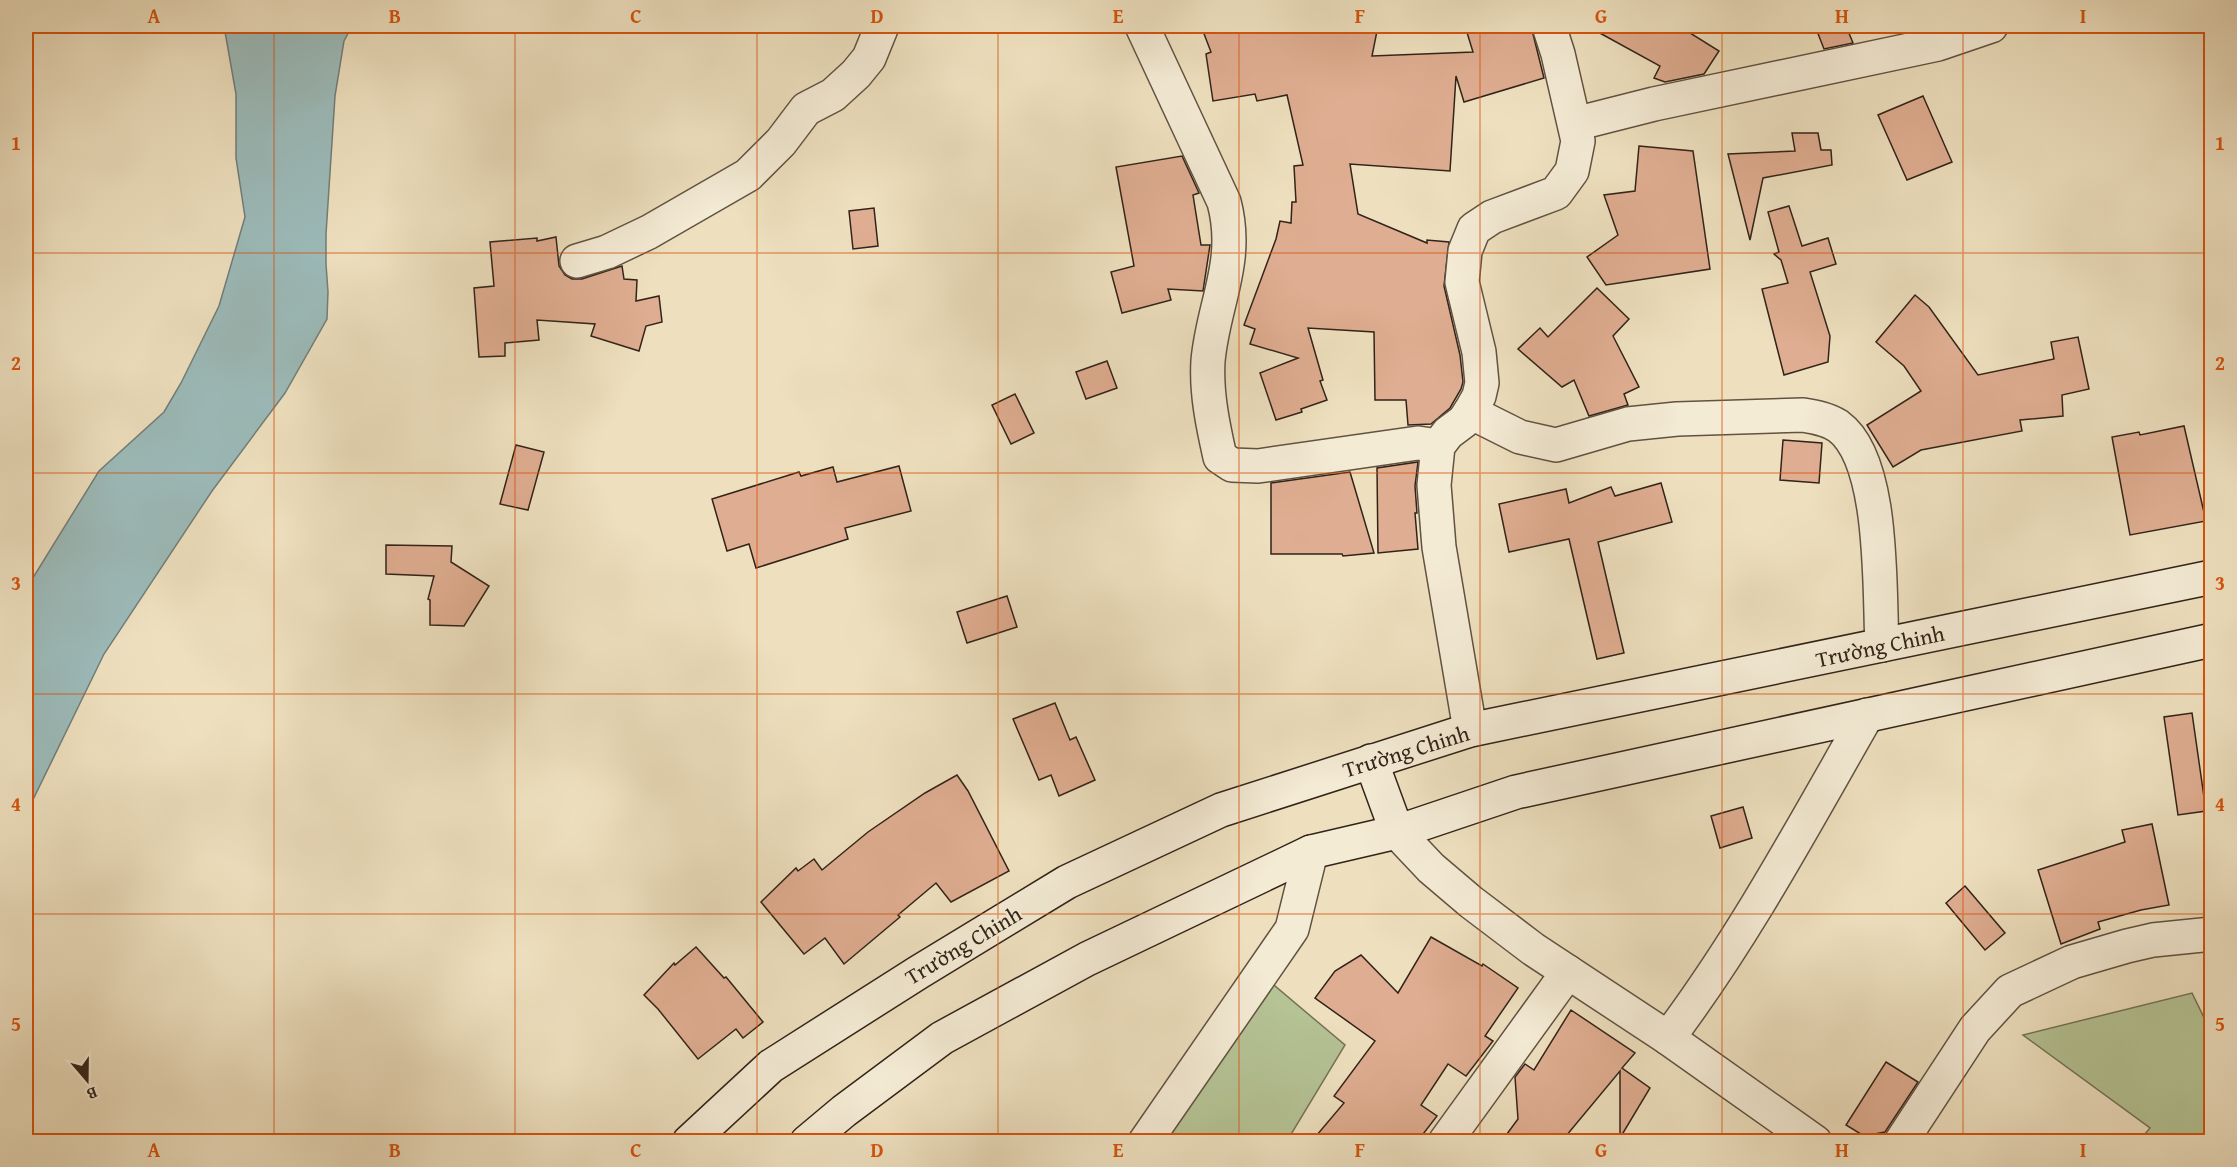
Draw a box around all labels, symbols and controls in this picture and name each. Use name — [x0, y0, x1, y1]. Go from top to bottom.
text: A — [148, 1, 161, 30]
text: B — [389, 1, 401, 30]
text: C — [630, 1, 642, 30]
text: D — [870, 1, 884, 30]
text: E — [1113, 1, 1124, 30]
text: F — [1355, 1, 1365, 30]
text: G — [1595, 1, 1607, 30]
text: H — [1835, 1, 1849, 30]
text: I — [2080, 1, 2086, 30]
text: 1 — [11, 128, 21, 157]
text: 1 — [2215, 128, 2225, 157]
text: 2 — [11, 348, 21, 377]
text: 2 — [2215, 348, 2225, 377]
text: 3 — [11, 568, 21, 597]
text: 3 — [2215, 568, 2225, 597]
street label: Trường Chinh — [1813, 617, 1948, 675]
street label: Trường Chinh — [1339, 716, 1474, 785]
text: 4 — [11, 789, 21, 818]
text: 4 — [2215, 789, 2225, 818]
street label: Trường Chinh — [899, 897, 1028, 992]
text: 5 — [11, 1009, 21, 1038]
text: 5 — [2215, 1009, 2225, 1038]
north arrow — [57, 1050, 117, 1110]
text: B — [83, 1081, 101, 1107]
text: A — [148, 1135, 161, 1164]
text: B — [389, 1135, 401, 1164]
text: C — [630, 1135, 642, 1164]
text: D — [870, 1135, 884, 1164]
text: E — [1113, 1135, 1124, 1164]
text: F — [1355, 1135, 1365, 1164]
text: G — [1595, 1135, 1607, 1164]
text: H — [1835, 1135, 1849, 1164]
text: I — [2080, 1135, 2086, 1164]

